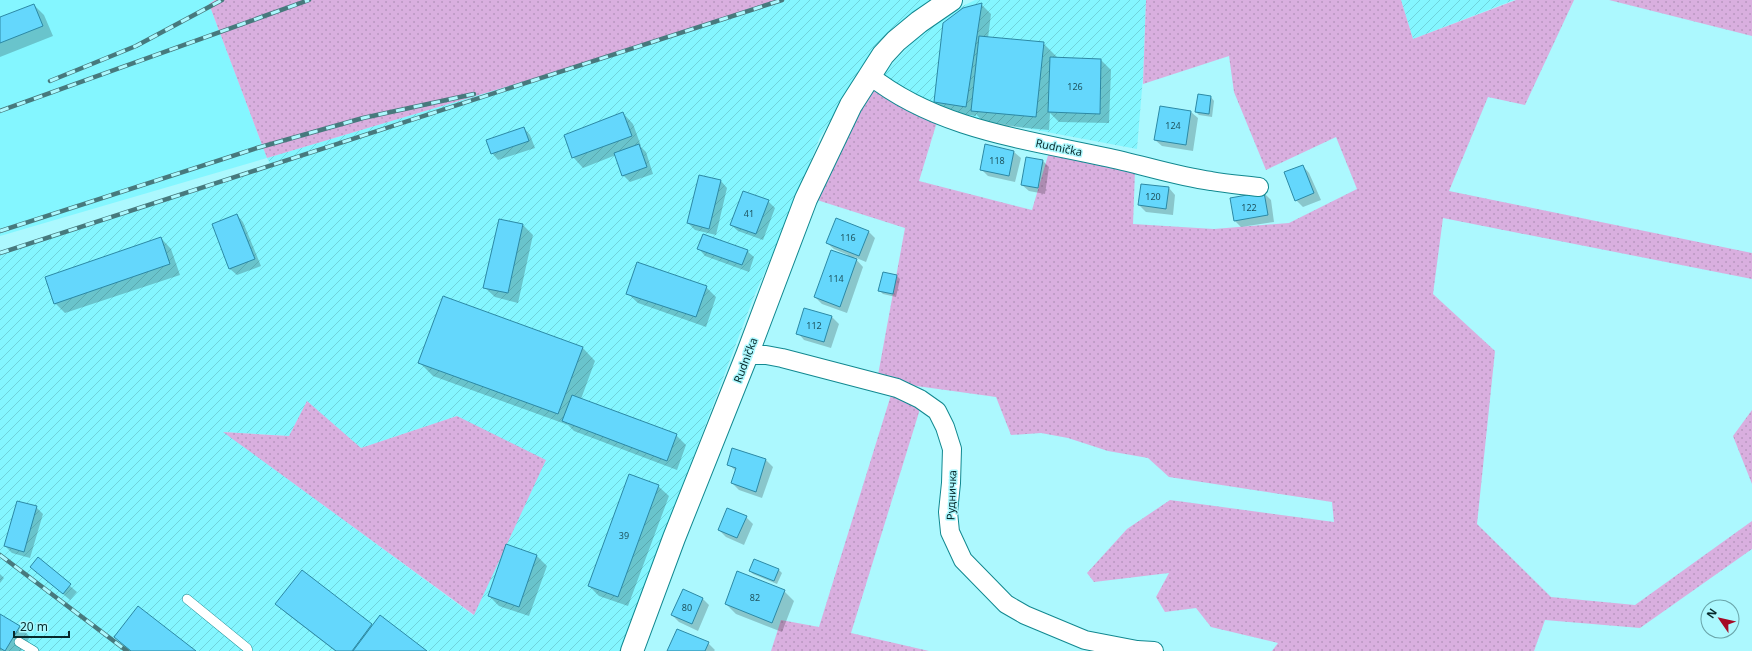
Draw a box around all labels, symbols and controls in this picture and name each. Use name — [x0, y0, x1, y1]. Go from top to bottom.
house number: 126 — [1067, 80, 1083, 93]
house number: 124 — [1165, 119, 1181, 132]
street label: Rudnička — [1034, 135, 1084, 159]
house number: 118 — [989, 154, 1005, 167]
house number: 120 — [1145, 190, 1161, 203]
house number: 122 — [1241, 201, 1257, 214]
house number: 41 — [744, 207, 754, 220]
house number: 116 — [840, 231, 856, 244]
house number: 114 — [828, 272, 844, 285]
house number: 112 — [806, 319, 822, 332]
street label: Rudnička — [730, 335, 760, 385]
street label: Рудничка — [943, 470, 959, 520]
house number: 39 — [619, 529, 629, 542]
house number: 82 — [750, 591, 760, 604]
north arrow — [1700, 599, 1740, 639]
house number: 80 — [682, 601, 692, 614]
text: N — [1703, 605, 1720, 621]
scale bar — [14, 613, 69, 639]
text: 20 m — [20, 618, 48, 635]

